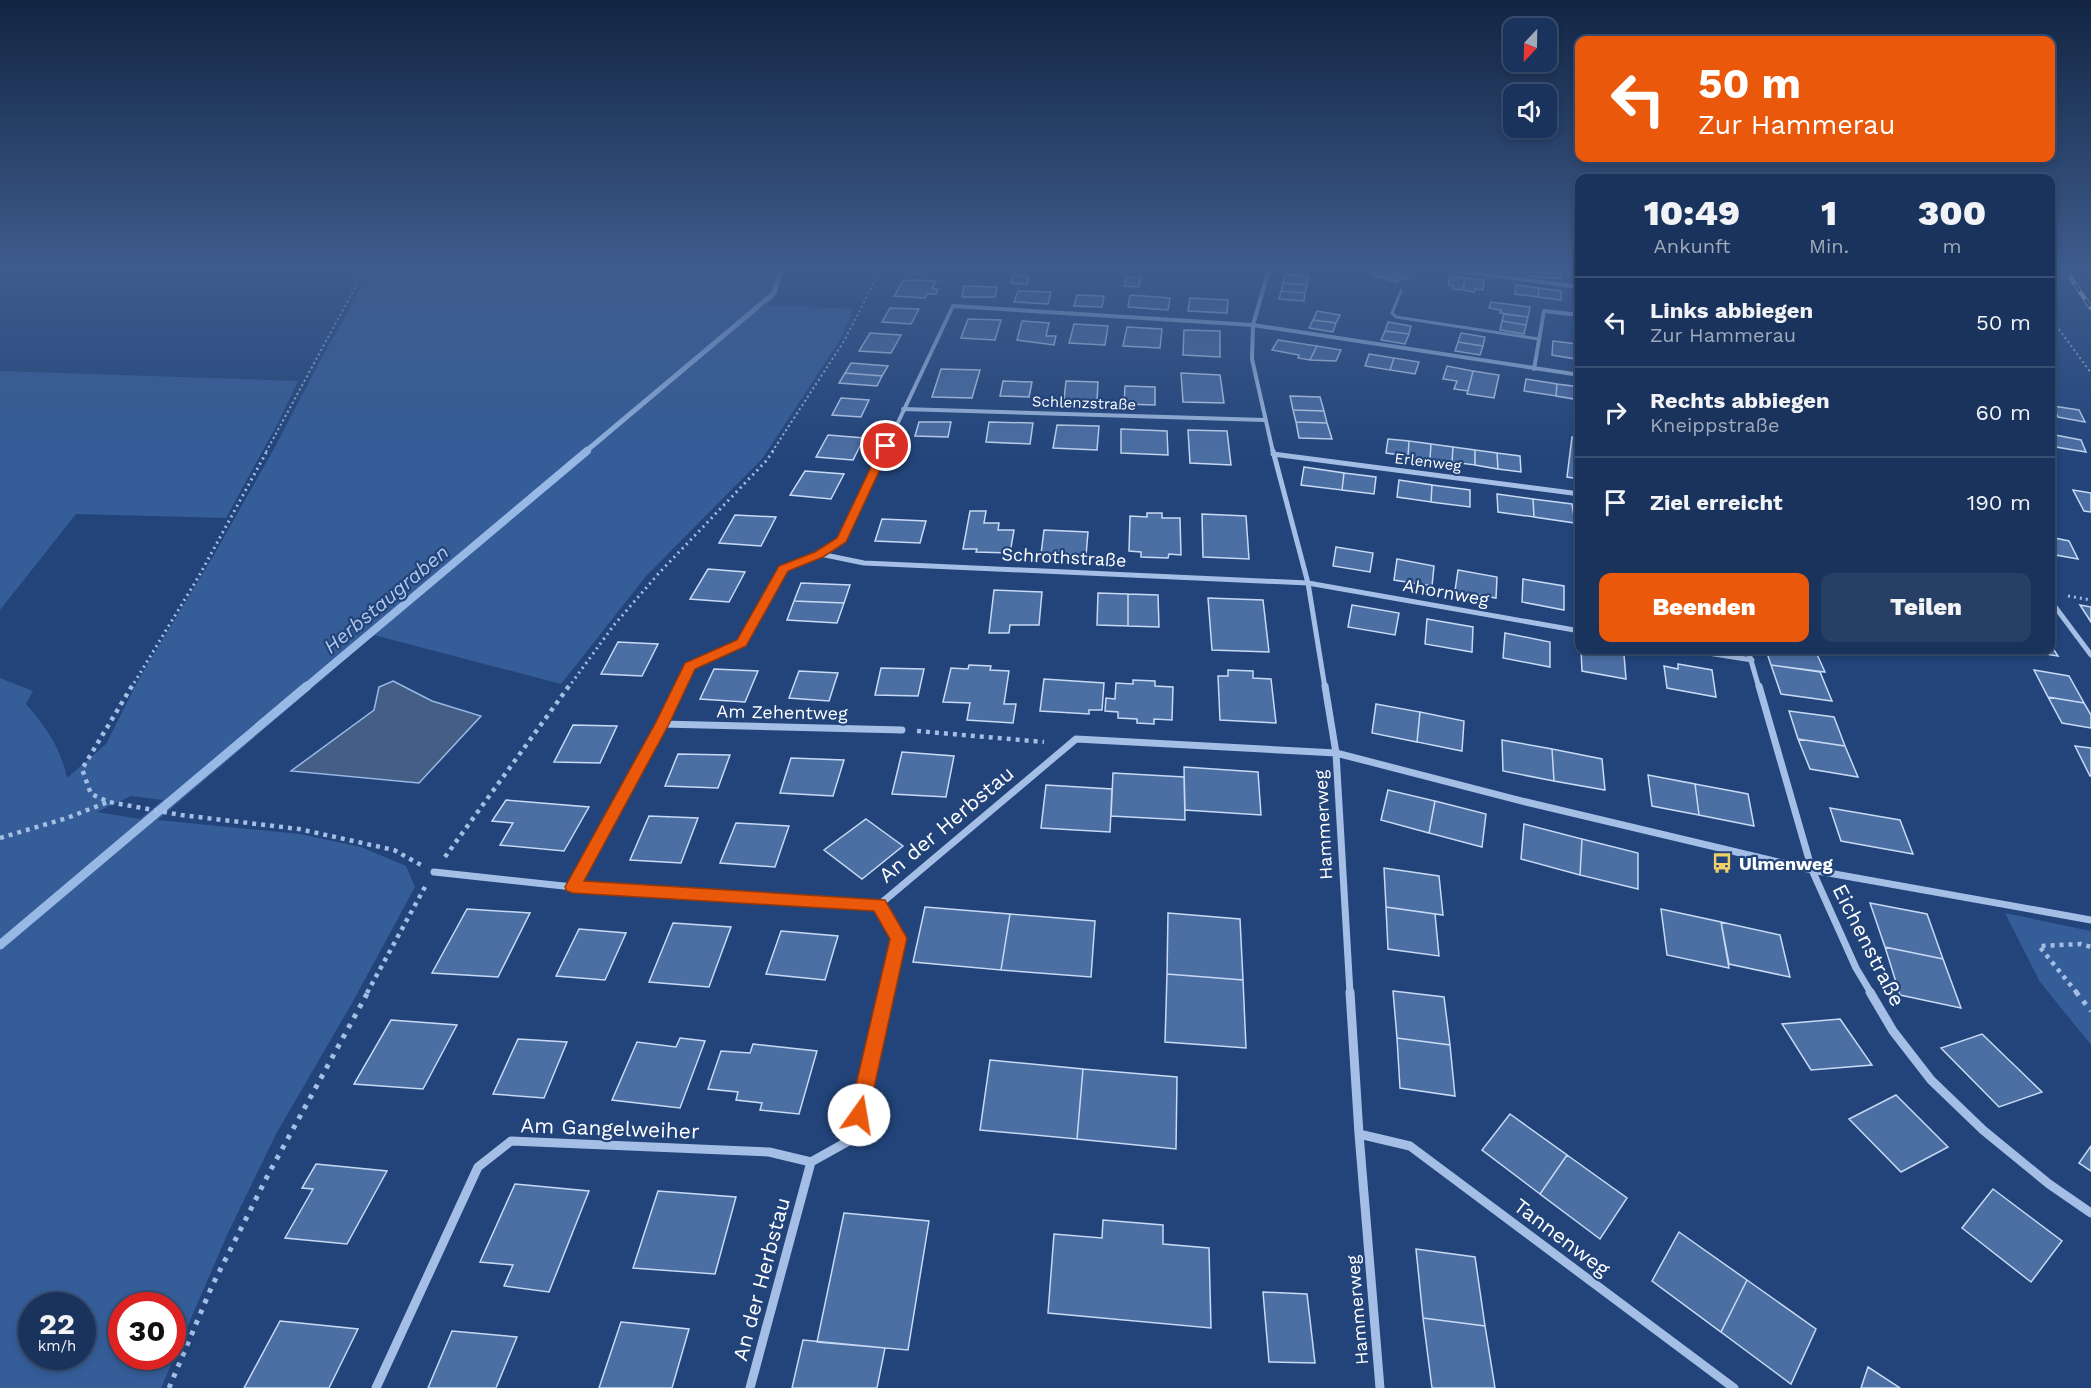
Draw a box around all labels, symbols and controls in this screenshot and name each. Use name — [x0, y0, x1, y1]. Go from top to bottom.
north arrow — [1503, 18, 1557, 72]
map controls — [1503, 18, 1557, 138]
text: 50 m — [1698, 59, 1801, 108]
icon: left — [1599, 60, 1677, 138]
button: sound — [1503, 84, 1557, 138]
text: Zur Hammerau — [1698, 109, 1895, 141]
text: 10:49 — [1644, 192, 1740, 234]
text: 1 — [1821, 192, 1837, 234]
text: 300 — [1918, 192, 1986, 234]
text: Ankunft — [1654, 234, 1730, 258]
text: Min. — [1809, 234, 1849, 258]
text: m — [1942, 234, 1962, 258]
text: Links abbiegen — [1650, 298, 1813, 323]
icon: left — [1599, 306, 1632, 339]
text: 50 m — [1976, 310, 2031, 335]
text: Zur Hammerau — [1650, 323, 1796, 347]
text: Rechts abbiegen — [1650, 388, 1830, 413]
street label: Schlenzstraße — [1032, 392, 1136, 414]
icon: right — [1599, 396, 1632, 429]
text: 60 m — [1975, 400, 2031, 425]
text: Kneippstraße — [1650, 413, 1779, 437]
pin — [860, 420, 911, 471]
icon: arrive — [869, 429, 902, 462]
street label: Erlenweg — [1394, 449, 1462, 475]
icon: arrive — [1599, 486, 1632, 519]
text: Ziel erreicht — [1650, 490, 1783, 515]
text: 190 m — [1967, 490, 2031, 515]
water label: Herbstaugraben — [319, 540, 453, 658]
street label: Schrothstraße — [1001, 543, 1127, 571]
button: Beenden — [1599, 573, 1809, 642]
button: Teilen — [1821, 573, 2031, 642]
street label: Ahornweg — [1401, 574, 1491, 610]
street label: Am Zehentweg — [716, 700, 848, 724]
street label: An der Herbstau — [873, 760, 1019, 888]
street label: Hammerweg — [1310, 769, 1336, 881]
bus stop icon: Ulmenweg — [1710, 851, 1734, 875]
place label: Ulmenweg — [1739, 853, 1833, 874]
street label: Eichenstraße — [1827, 880, 1911, 1010]
position arrow — [827, 1083, 891, 1147]
street label: Am Gangelweiher — [520, 1112, 700, 1144]
street label: Tannenweg — [1509, 1193, 1616, 1282]
street label: An der Herbstau — [727, 1194, 795, 1364]
street label: Hammerweg — [1342, 1254, 1372, 1366]
speed limit sign: 30 — [108, 1292, 186, 1370]
text: 22 — [39, 1306, 75, 1341]
text: km/h — [38, 1337, 76, 1355]

